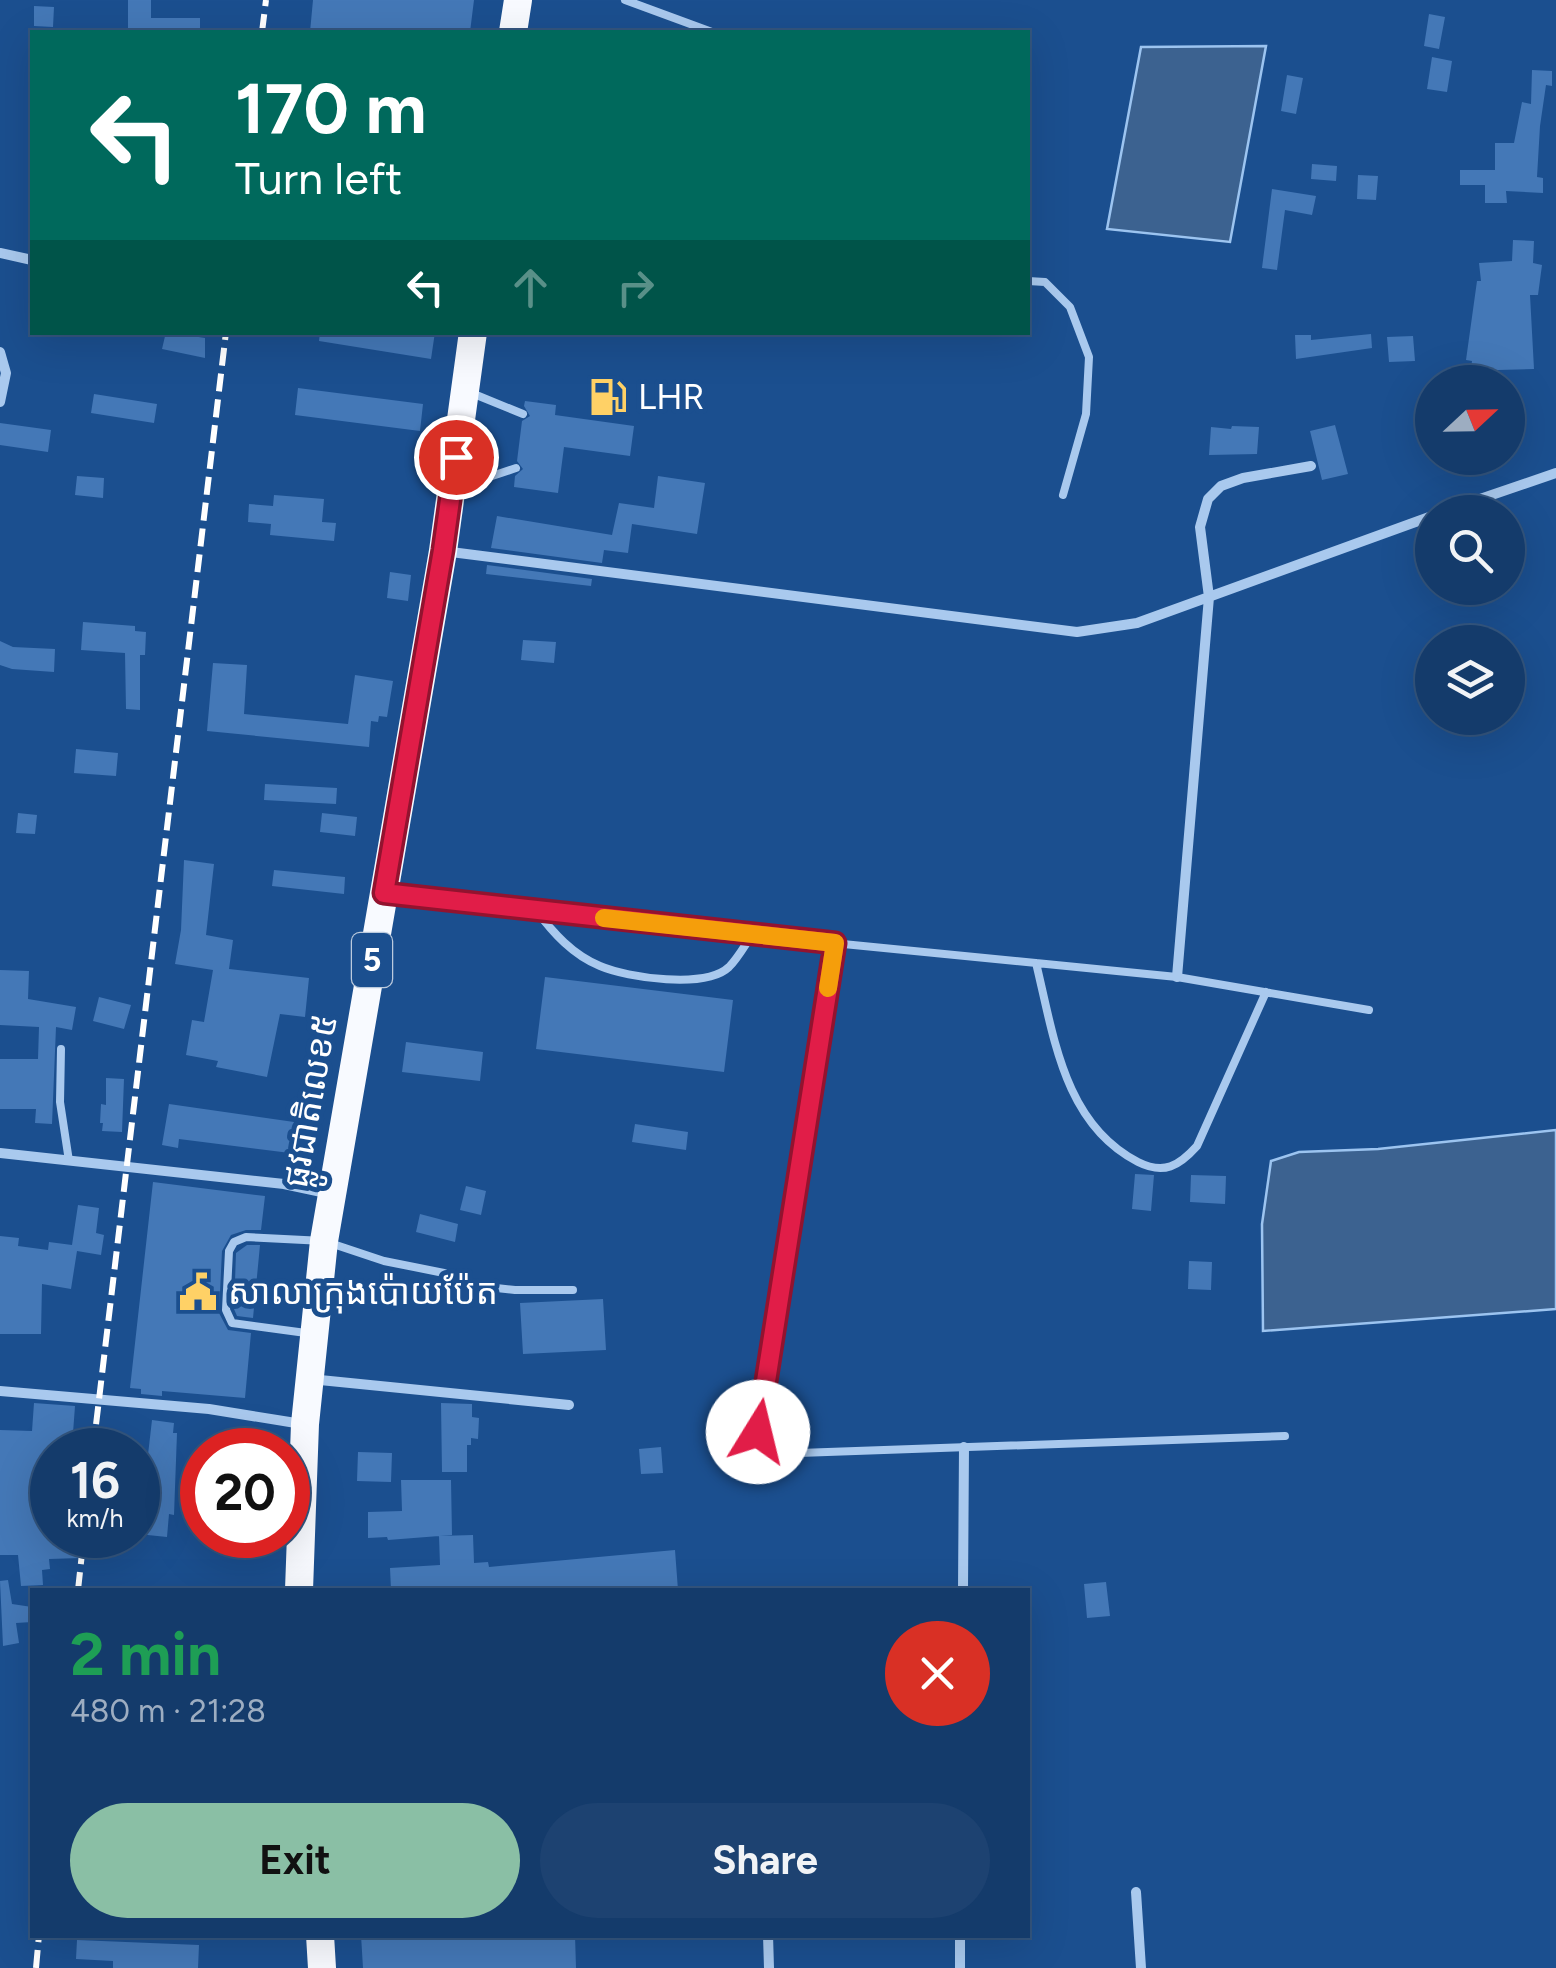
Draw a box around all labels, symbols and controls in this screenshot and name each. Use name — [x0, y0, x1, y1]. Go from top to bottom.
text: 170 m — [235, 66, 427, 151]
icon: left — [70, 70, 200, 200]
text: Turn left — [235, 151, 402, 205]
icon: left — [398, 260, 453, 315]
icon: ahead — [503, 260, 558, 315]
icon: right — [608, 260, 663, 315]
north arrow — [1415, 365, 1525, 475]
map controls — [1415, 365, 1525, 735]
fuel station icon: LHR — [587, 376, 629, 418]
place label: LHR — [638, 376, 704, 418]
pin — [414, 415, 499, 500]
icon: arrive — [429, 430, 484, 485]
button: search — [1415, 495, 1525, 605]
button: layers — [1415, 625, 1525, 735]
road number: 5 — [352, 933, 392, 987]
street label: ផ្លូវជាតិលេខ៥ — [274, 1011, 356, 1193]
public building icon: សាលាក្រុងប៉ោយប៉ែត — [177, 1271, 219, 1313]
place label: សាលាក្រុងប៉ោយប៉ែត — [228, 1271, 498, 1314]
position arrow — [706, 1380, 810, 1484]
speed limit sign: 20 — [180, 1428, 310, 1558]
text: 16 — [70, 1450, 120, 1511]
text: km/h — [66, 1503, 124, 1533]
text: 2 min — [70, 1618, 221, 1690]
button: close — [885, 1621, 990, 1726]
text: 480 m · 21:28 — [70, 1692, 266, 1730]
button: Exit — [70, 1803, 520, 1918]
button: Share — [540, 1803, 990, 1918]

